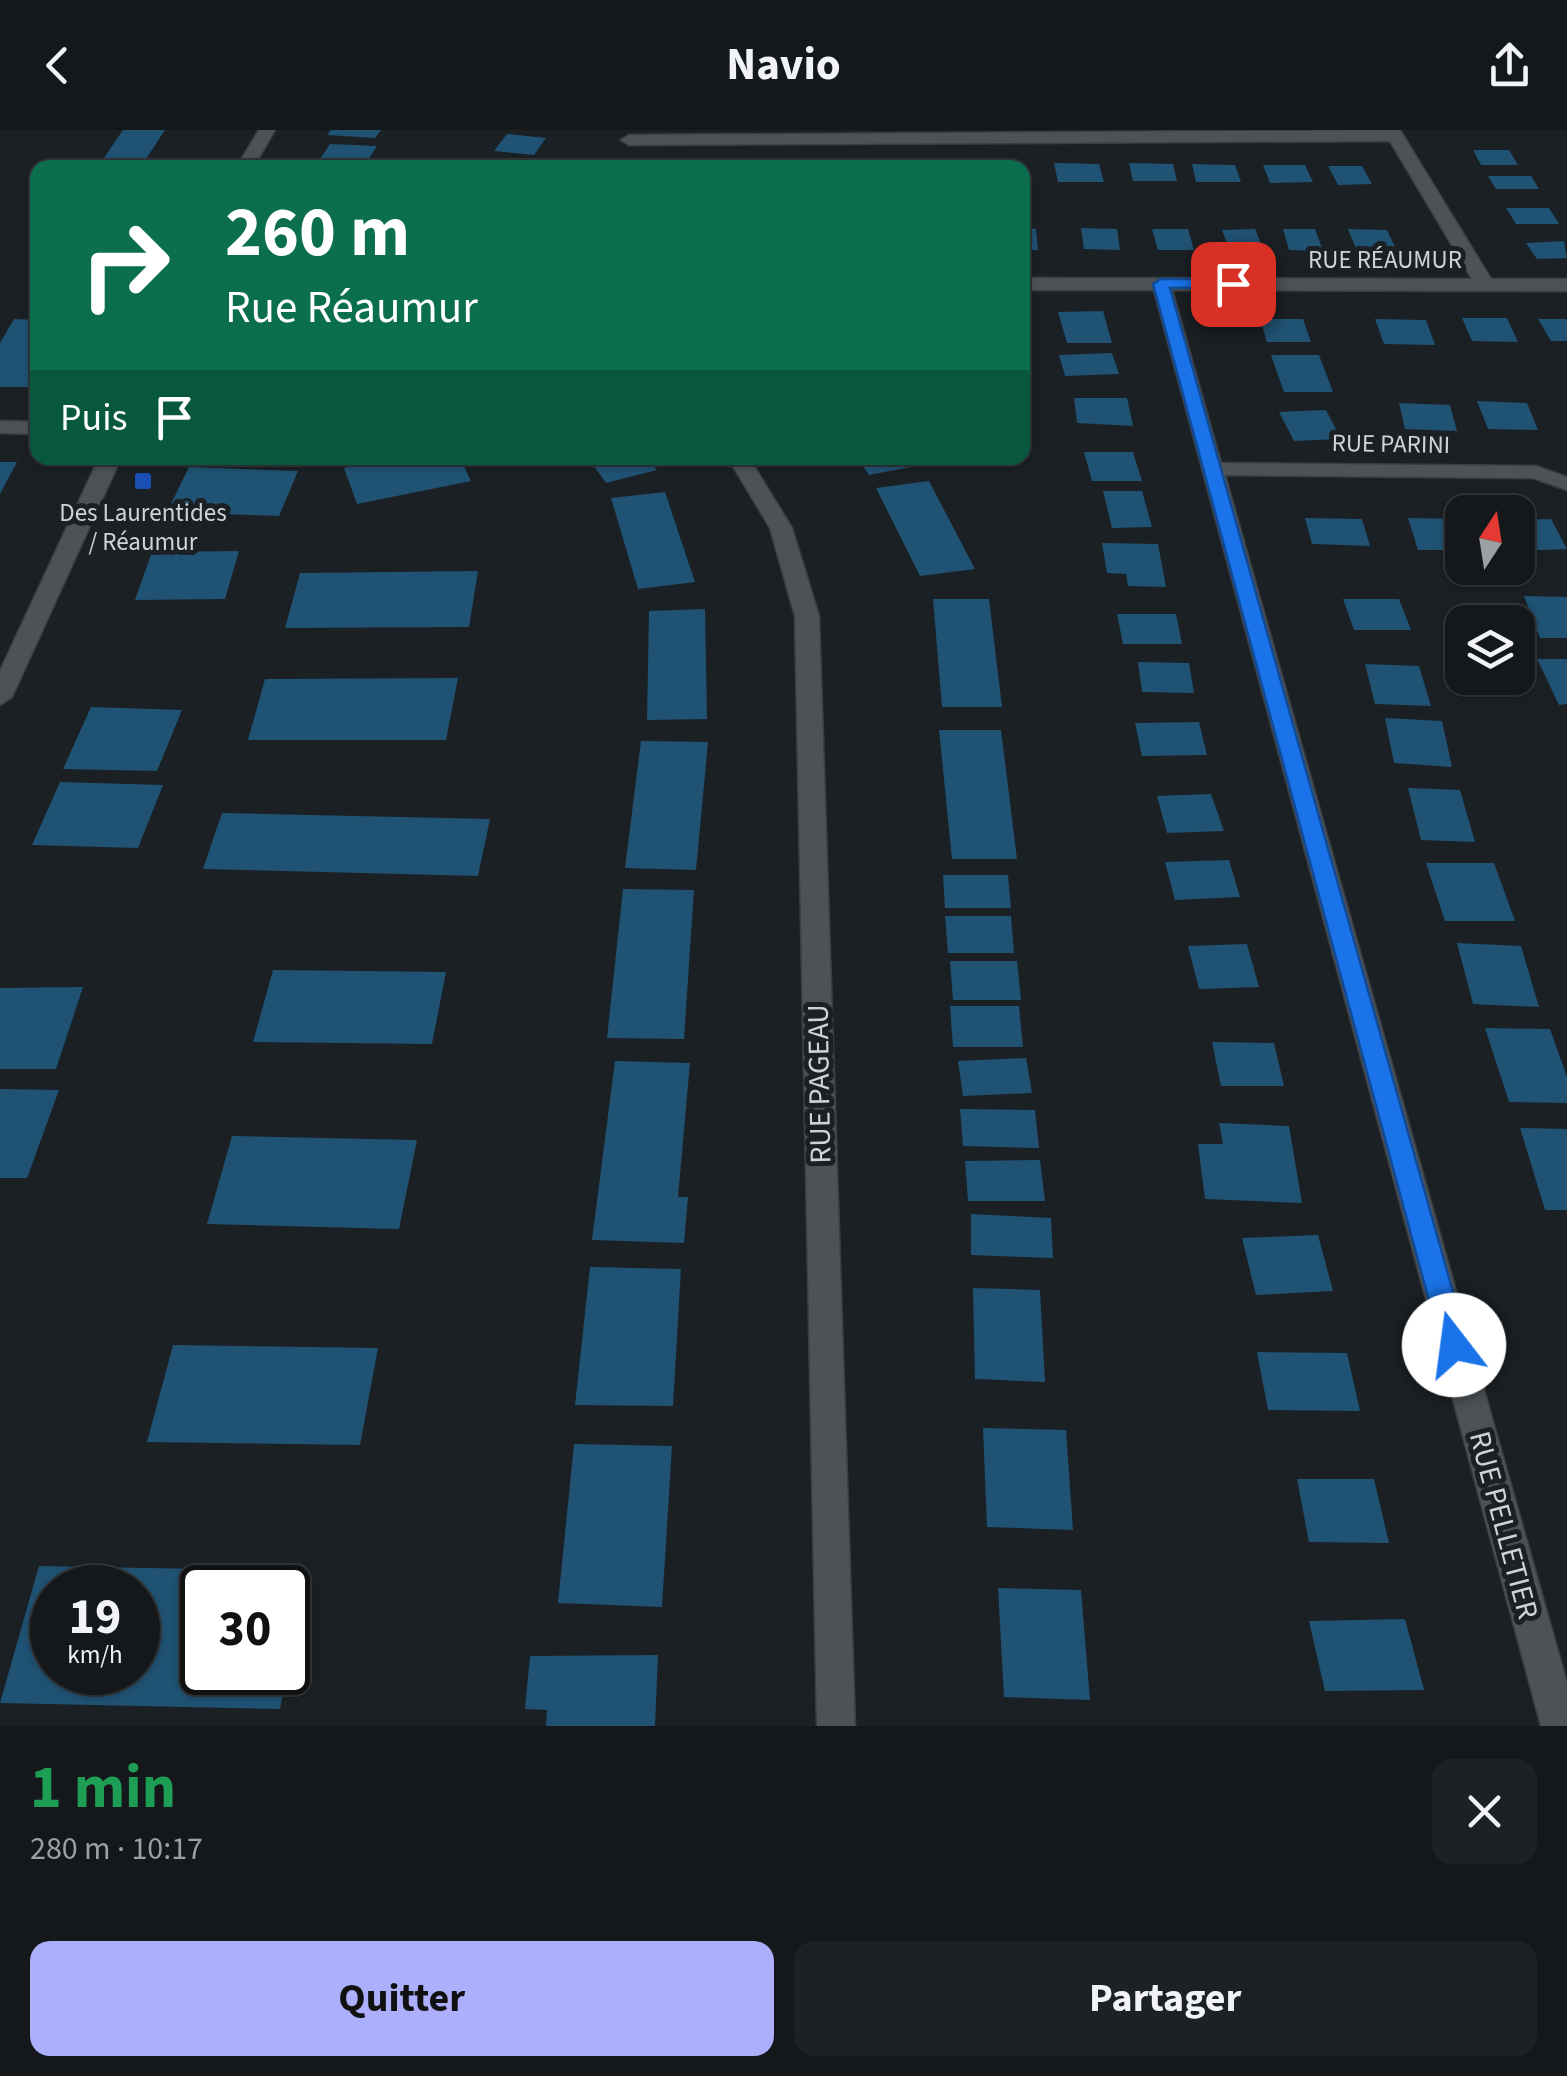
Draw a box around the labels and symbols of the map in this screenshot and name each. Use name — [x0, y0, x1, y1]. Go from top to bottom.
pin — [1191, 242, 1276, 327]
street label: RUE RÉAUMUR — [1308, 242, 1462, 278]
street label: RUE PARINI — [1331, 425, 1451, 463]
marker: Des Laurentides / Réaumur — [132, 470, 154, 492]
place label: Des Laurentides / Réaumur — [59, 495, 227, 560]
north arrow — [1445, 495, 1535, 585]
street label: RUE PAGEAU — [797, 1004, 842, 1164]
position arrow — [1402, 1293, 1506, 1397]
street label: RUE PELLETIER — [1458, 1426, 1549, 1624]
speed limit sign: 30 — [180, 1565, 310, 1695]

